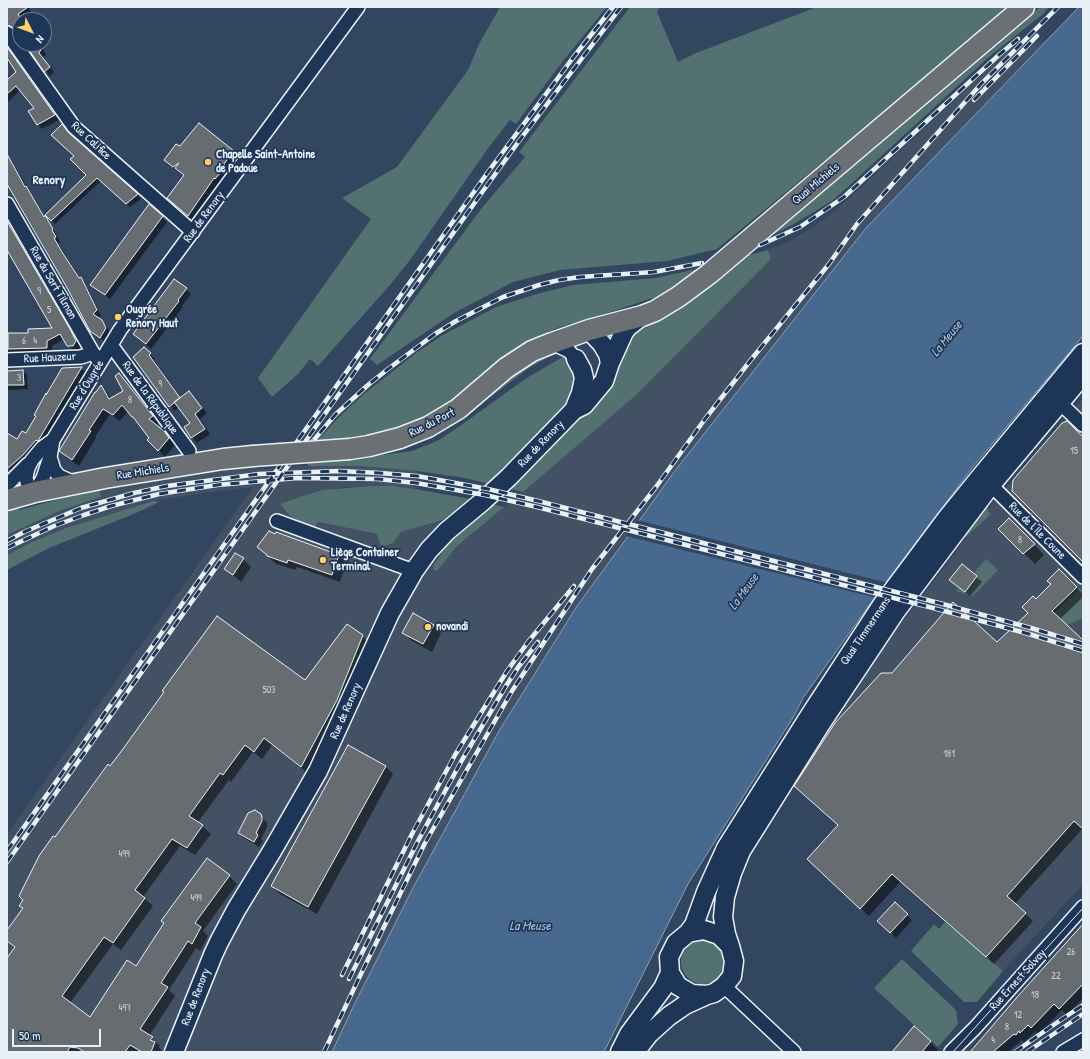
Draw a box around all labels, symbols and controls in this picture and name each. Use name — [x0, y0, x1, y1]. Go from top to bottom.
north arrow — [12, 12, 52, 52]
text: N — [33, 32, 47, 46]
street label: Rue Califice — [68, 119, 114, 163]
place label: Chapelle Saint-Antoine de Padoue — [216, 148, 315, 176]
marker: Chapelle Saint-Antoine de Padoue — [203, 157, 213, 167]
street label: Quai Michiels — [789, 160, 843, 208]
district label: Renory — [33, 173, 65, 189]
street label: Rue de Renory — [180, 188, 228, 246]
street label: Rue du Sart Tilman — [26, 244, 80, 322]
house number: 9 — [37, 285, 41, 297]
place label: Ougrée Renory Haut — [126, 303, 178, 331]
house number: 5 — [47, 304, 51, 316]
marker: Ougrée Renory Haut — [113, 312, 123, 322]
water label: La Meuse — [928, 318, 966, 360]
house number: 6 — [22, 335, 26, 347]
house number: 4 — [33, 335, 37, 347]
street label: Rue Hauzeur — [24, 349, 76, 367]
street label: Rue d'Ougrée — [67, 358, 107, 412]
street label: Rue de la République — [119, 359, 181, 437]
house number: 3 — [17, 372, 21, 384]
house number: 9 — [158, 378, 162, 390]
house number: 8 — [128, 394, 132, 406]
street label: Rue du Port — [407, 405, 457, 441]
street label: Rue de Renory — [515, 417, 567, 471]
house number: 15 — [1070, 445, 1078, 457]
street label: Rue Michiels — [116, 461, 170, 483]
street label: Rue de l'Île Coune — [1005, 499, 1069, 563]
house number: 8 — [1018, 534, 1022, 546]
place label: Liège Container Terminal — [331, 546, 399, 574]
marker: Liège Container Terminal — [318, 555, 328, 565]
water label: La Meuse — [726, 571, 762, 613]
street label: Quai Timmermans — [838, 594, 894, 668]
place label: novandi — [436, 620, 469, 634]
marker: novandi — [423, 622, 433, 632]
street label: Rue de Renory — [327, 681, 365, 741]
house number: 503 — [262, 684, 276, 696]
house number: 181 — [943, 748, 955, 760]
house number: 499 — [118, 848, 130, 860]
house number: 499 — [190, 892, 202, 904]
water label: La Meuse — [509, 919, 551, 935]
street label: Rue Ernest Solvay — [987, 946, 1049, 1014]
house number: 26 — [1067, 946, 1075, 958]
street label: Rue de Renory — [178, 966, 214, 1028]
house number: 22 — [1051, 970, 1061, 982]
house number: 18 — [1031, 989, 1039, 1001]
house number: 497 — [119, 1002, 131, 1014]
house number: 12 — [1014, 1009, 1022, 1021]
scale bar — [14, 1021, 103, 1047]
house number: 8 — [1005, 1021, 1009, 1033]
text: 50 m — [19, 1027, 40, 1044]
house number: 4 — [991, 1034, 995, 1046]

